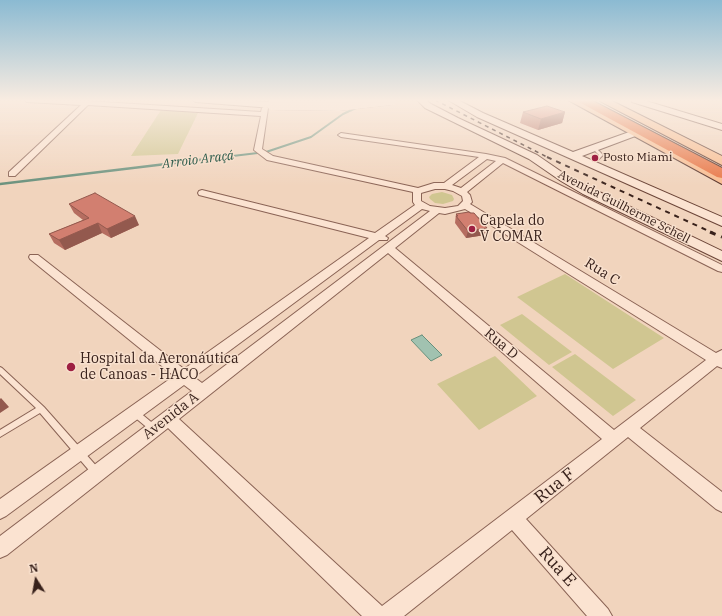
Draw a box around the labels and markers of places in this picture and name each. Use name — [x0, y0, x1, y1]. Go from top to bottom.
place label: Posto Miami — [603, 151, 673, 165]
marker: Posto Miami — [590, 153, 600, 163]
place label: Capela do V COMAR — [480, 213, 544, 246]
marker: Capela do V COMAR — [467, 224, 477, 234]
place label: Hospital da Aeronáutica de Canoas - HACO — [80, 351, 239, 384]
marker: Hospital da Aeronáutica de Canoas - HACO — [65, 361, 77, 373]

